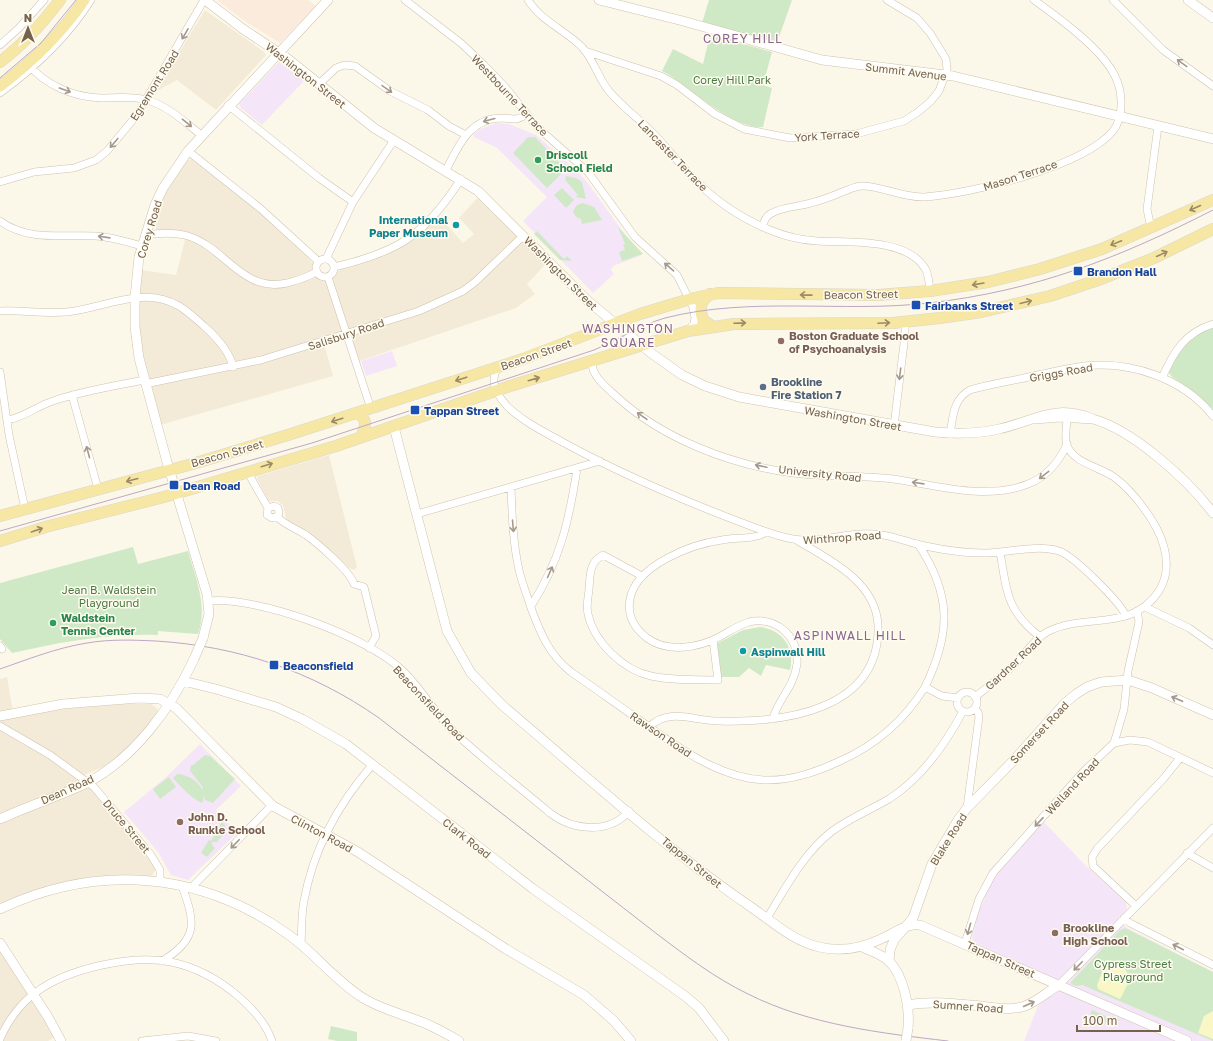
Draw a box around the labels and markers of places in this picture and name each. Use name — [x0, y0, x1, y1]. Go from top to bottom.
place label: Driscoll School Field — [546, 148, 613, 174]
marker: Driscoll School Field — [533, 155, 543, 165]
place label: International Paper Museum — [369, 213, 448, 239]
marker: International Paper Museum — [451, 220, 461, 230]
marker: Brandon Hall — [1072, 265, 1084, 277]
place label: Brandon Hall — [1087, 265, 1157, 278]
marker: Fairbanks Street — [910, 299, 922, 311]
place label: Fairbanks Street — [925, 299, 1014, 312]
place label: Boston Graduate School of Psychoanalysis — [789, 329, 919, 355]
marker: Boston Graduate School of Psychoanalysis — [776, 336, 786, 346]
place label: Brookline Fire Station 7 — [771, 375, 841, 401]
marker: Brookline Fire Station 7 — [758, 382, 768, 392]
marker: Tappan Street — [409, 404, 421, 416]
place label: Tappan Street — [424, 404, 500, 417]
marker: Dean Road — [168, 479, 180, 491]
place label: Dean Road — [183, 479, 241, 492]
place label: Waldstein Tennis Center — [61, 611, 136, 637]
marker: Waldstein Tennis Center — [48, 618, 58, 628]
place label: Aspinwall Hill — [751, 645, 826, 658]
marker: Aspinwall Hill — [738, 646, 748, 656]
marker: Beaconsfield — [268, 659, 280, 671]
place label: Beaconsfield — [283, 659, 354, 672]
place label: John D. Runkle School — [188, 810, 265, 836]
marker: John D. Runkle School — [175, 817, 185, 827]
place label: Brookline High School — [1063, 921, 1128, 947]
marker: Brookline High School — [1050, 928, 1060, 938]

